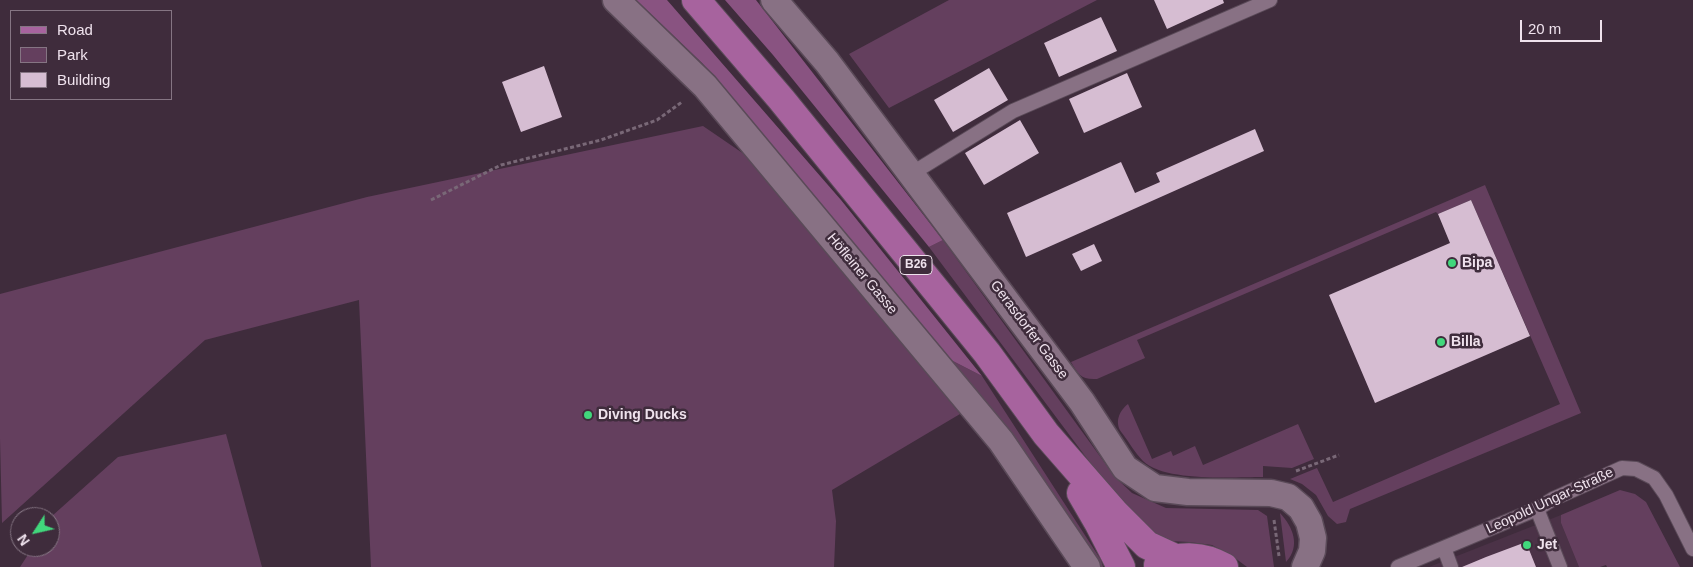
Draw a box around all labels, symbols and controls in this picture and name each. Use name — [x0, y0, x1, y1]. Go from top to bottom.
legend — [10, 10, 172, 100]
scale bar — [1523, 10, 1606, 42]
text: 20 m — [1528, 20, 1561, 37]
text: Road — [57, 21, 93, 38]
text: Park — [57, 46, 88, 63]
text: Building — [57, 71, 110, 88]
street label: Höfleiner Gasse — [823, 230, 901, 318]
place label: Bipa — [1462, 255, 1492, 271]
road number: B26 — [900, 256, 932, 274]
marker: Bipa — [1446, 257, 1458, 269]
street label: Gerasdorfer Gasse — [986, 277, 1072, 383]
place label: Billa — [1451, 334, 1481, 350]
marker: Billa — [1435, 336, 1447, 348]
place label: Diving Ducks — [598, 407, 687, 423]
marker: Diving Ducks — [582, 409, 594, 421]
street label: Leopold Ungar-Straße — [1484, 464, 1616, 538]
north arrow — [10, 507, 60, 557]
text: N — [14, 531, 33, 549]
place label: Jet — [1537, 537, 1557, 553]
marker: Jet — [1521, 539, 1533, 551]

